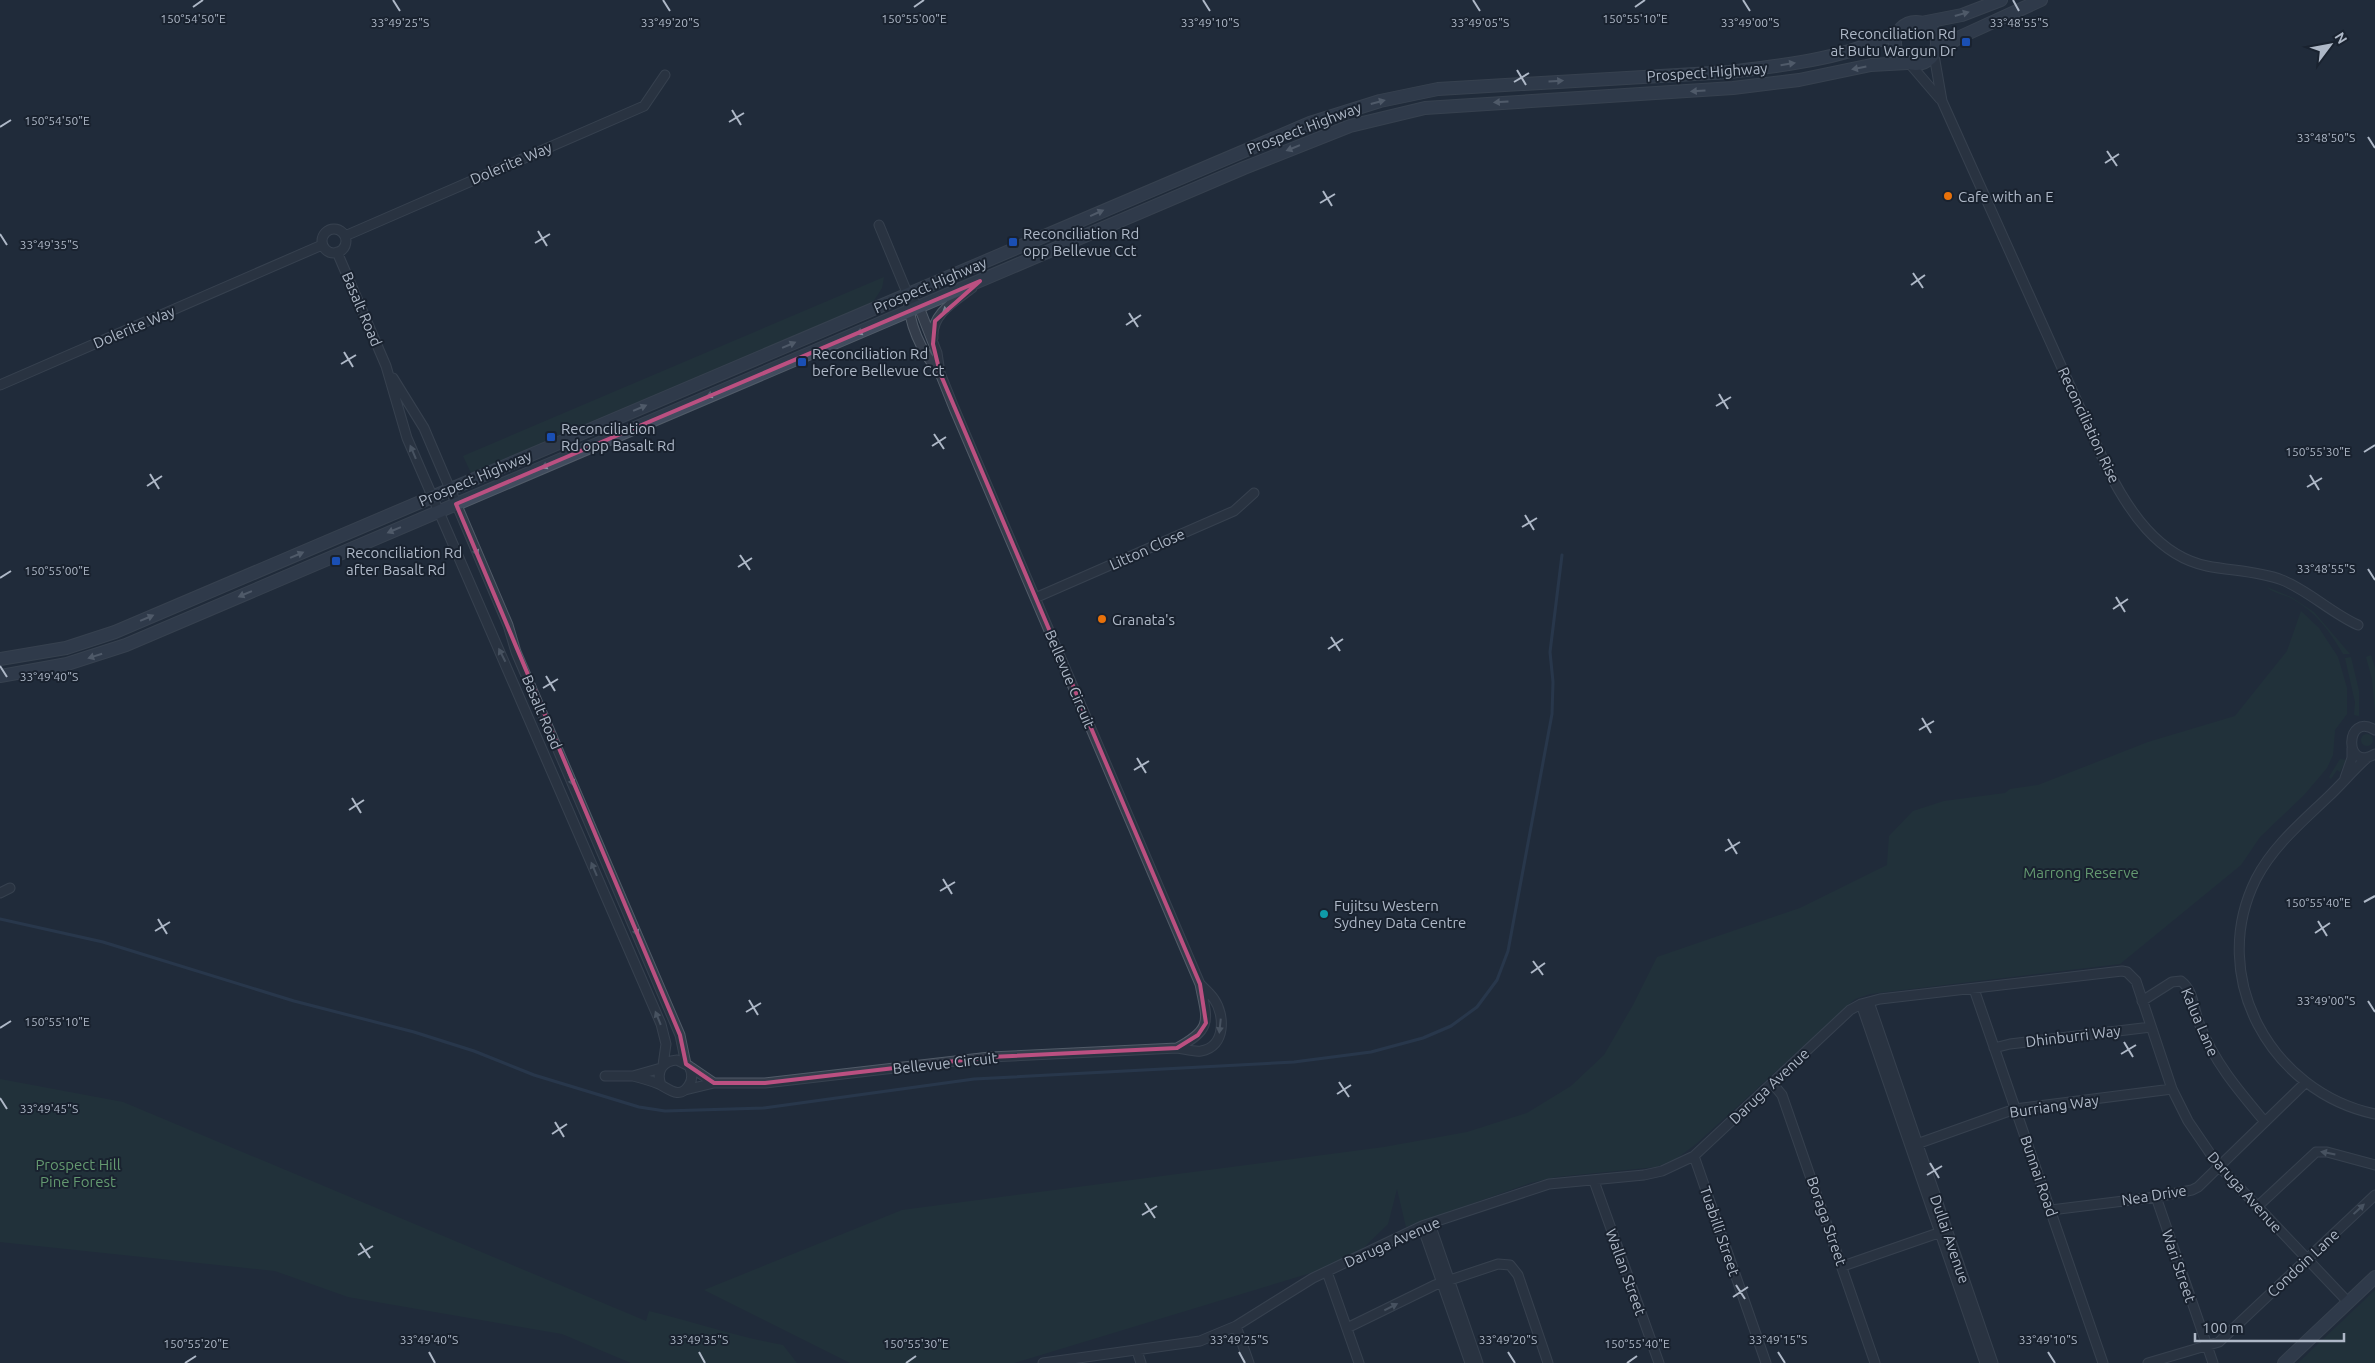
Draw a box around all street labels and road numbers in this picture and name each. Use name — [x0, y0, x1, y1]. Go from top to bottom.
street label: Prospect Highway — [1646, 59, 1768, 85]
street label: Prospect Highway — [1244, 98, 1364, 158]
street label: Dolerite Way — [468, 138, 554, 188]
street label: Prospect Highway — [871, 254, 989, 316]
street label: Basalt Road — [339, 269, 385, 349]
street label: Dolerite Way — [91, 302, 177, 352]
street label: Reconciliation Rise — [2055, 364, 2123, 486]
street label: Prospect Highway — [416, 447, 534, 509]
street label: Litton Close — [1107, 525, 1187, 573]
street label: Bellevue Circuit — [1042, 627, 1098, 731]
street label: Basalt Road — [519, 672, 565, 752]
street label: Kalua Lane — [2178, 985, 2222, 1059]
street label: Dhinburri Way — [2024, 1022, 2122, 1050]
street label: Daruga Avenue — [1726, 1045, 1812, 1127]
street label: Bellevue Circuit — [892, 1049, 998, 1077]
street label: Burriang Way — [2008, 1091, 2100, 1121]
street label: Bunnai Road — [2017, 1133, 2061, 1219]
street label: Daruga Avenue — [2204, 1148, 2286, 1236]
street label: Boraga Street — [1804, 1174, 1850, 1268]
street label: Nea Drive — [2120, 1181, 2188, 1209]
street label: Tuabilli Street — [1697, 1184, 1743, 1278]
street label: Dullai Avenue — [1927, 1193, 1973, 1285]
street label: Daruga Avenue — [1342, 1213, 1442, 1271]
street label: Condoin Lane — [2264, 1225, 2342, 1301]
street label: Wallan Street — [1602, 1226, 1650, 1318]
street label: Wari Street — [2159, 1227, 2199, 1305]

